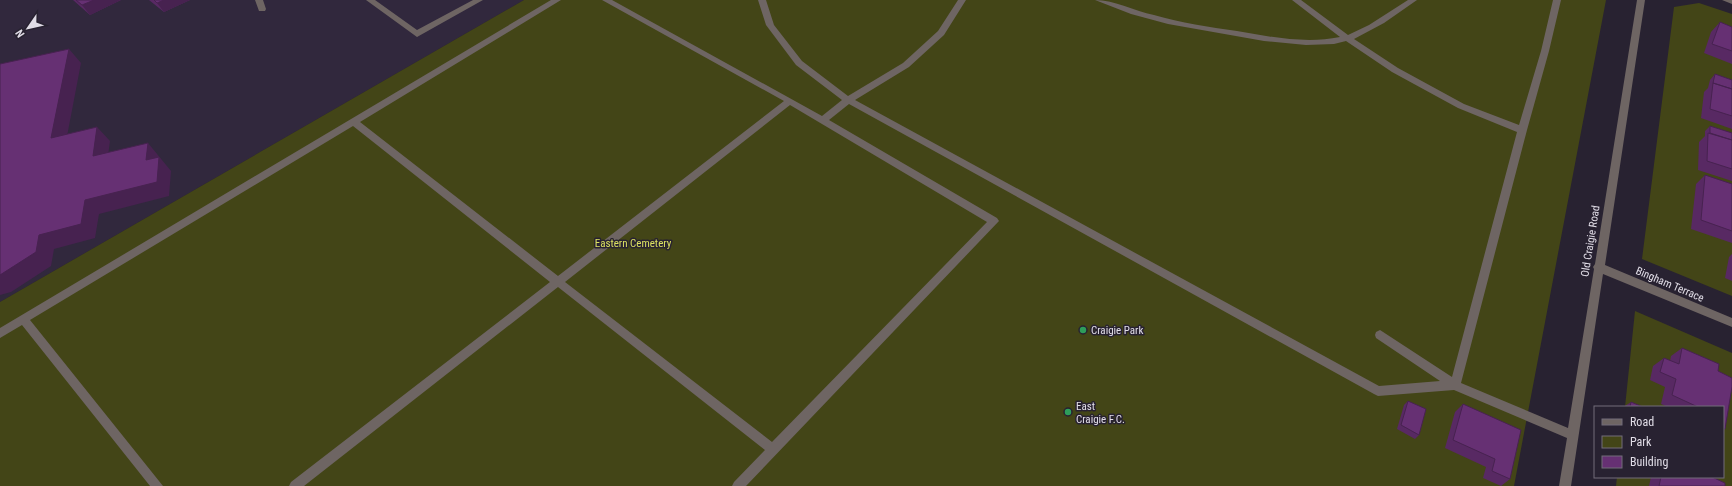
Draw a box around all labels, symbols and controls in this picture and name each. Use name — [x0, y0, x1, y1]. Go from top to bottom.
north arrow — [8, 8, 48, 48]
text: N — [13, 27, 27, 40]
street label: Old Craigie Road — [1578, 205, 1603, 278]
park label: Eastern Cemetery — [595, 237, 672, 250]
street label: Bingham Terrace — [1634, 264, 1706, 305]
place label: Craigie Park — [1091, 324, 1143, 337]
marker: Craigie Park — [1078, 325, 1088, 335]
place label: East Craigie F.C. — [1076, 400, 1125, 426]
legend — [1594, 406, 1724, 478]
marker: East Craigie F.C. — [1063, 407, 1073, 417]
text: Road — [1630, 415, 1654, 429]
text: Park — [1630, 435, 1652, 449]
text: Building — [1630, 455, 1668, 469]

